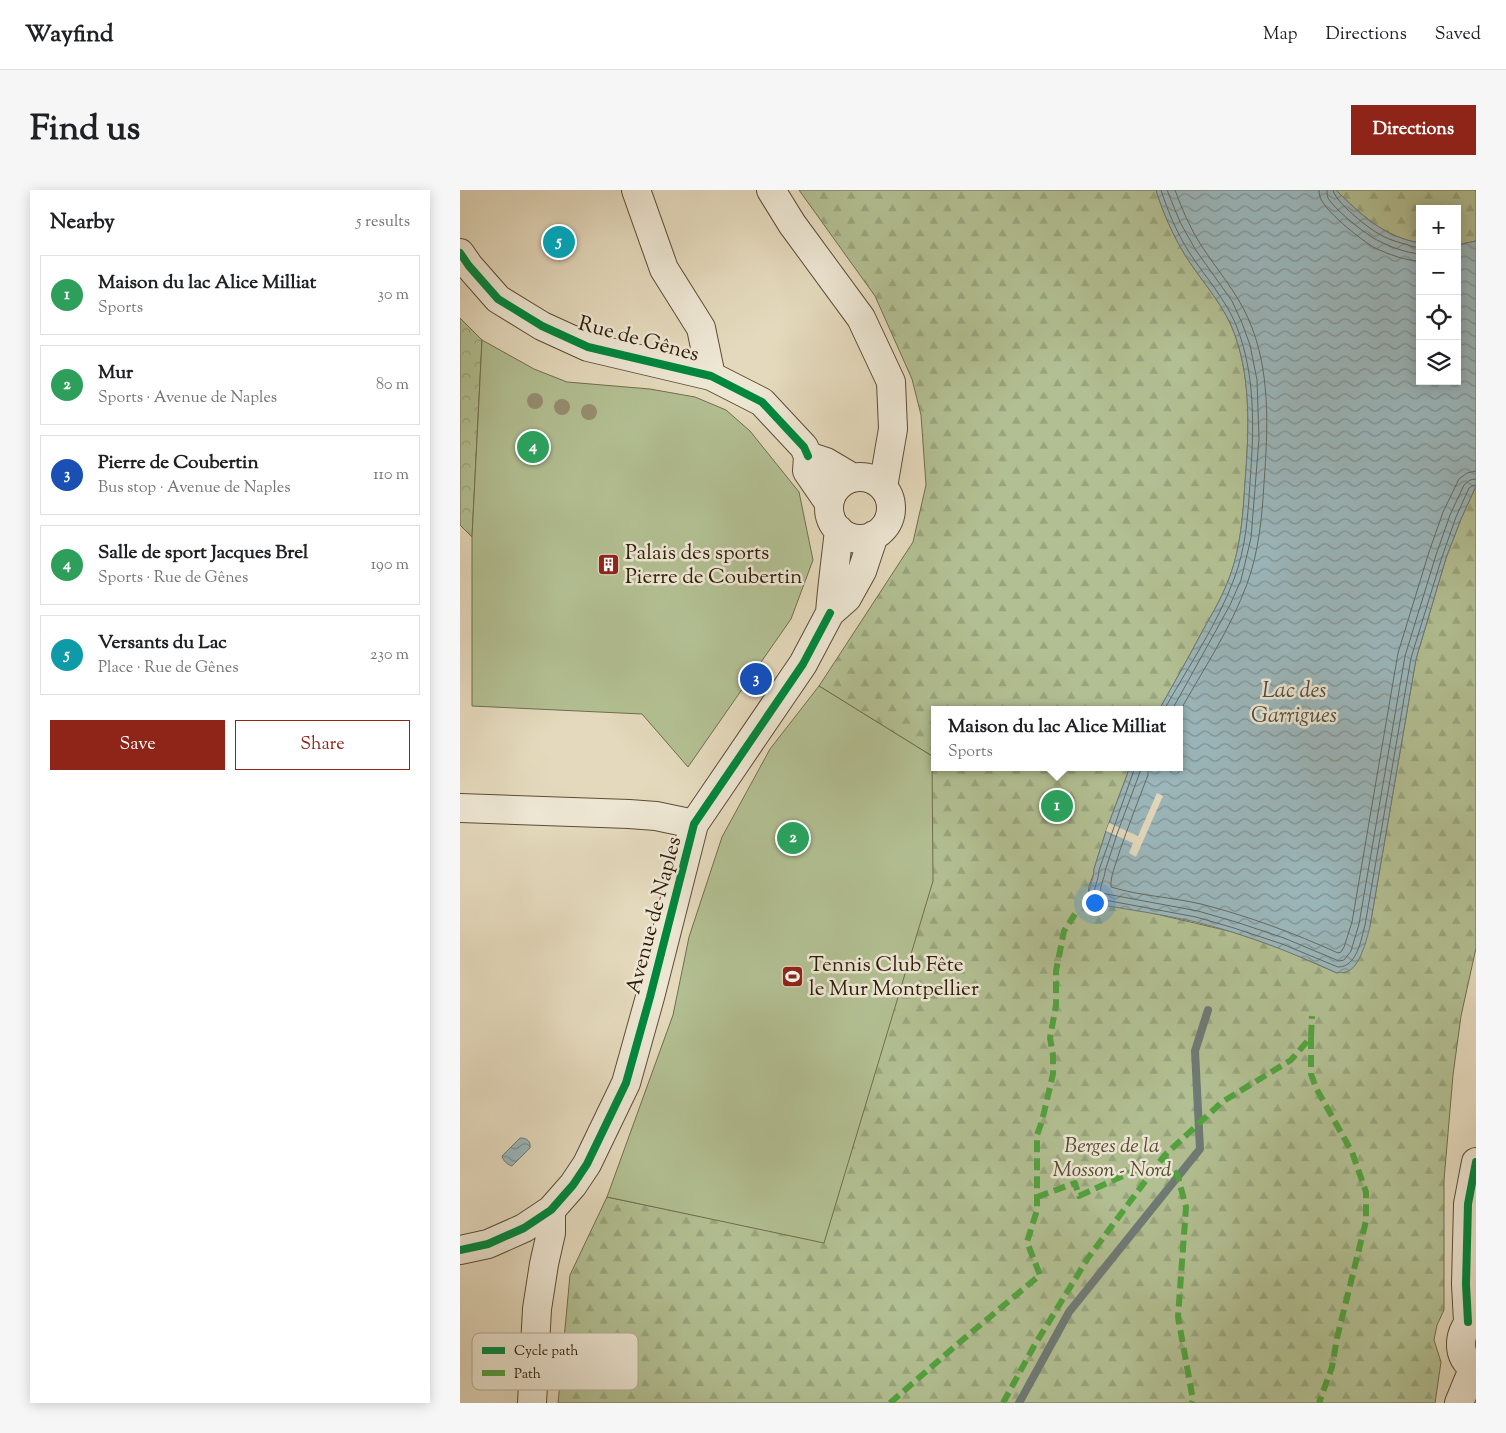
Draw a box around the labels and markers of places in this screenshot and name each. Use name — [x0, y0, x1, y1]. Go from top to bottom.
pin: 5 — [543, 223, 575, 261]
pin: 4 — [517, 428, 549, 466]
place label: Palais des sports Pierre de Coubertin — [625, 539, 803, 593]
building icon: Palais des sports Pierre de Coubertin — [597, 552, 621, 576]
pin: 3 — [740, 660, 772, 698]
pin: 1 — [1041, 787, 1073, 825]
pin: 2 — [777, 819, 809, 857]
place label: Tennis Club Fête le Mur Montpellier — [809, 951, 979, 1005]
sports icon: Tennis Club Fête le Mur Montpellier — [781, 964, 805, 988]

